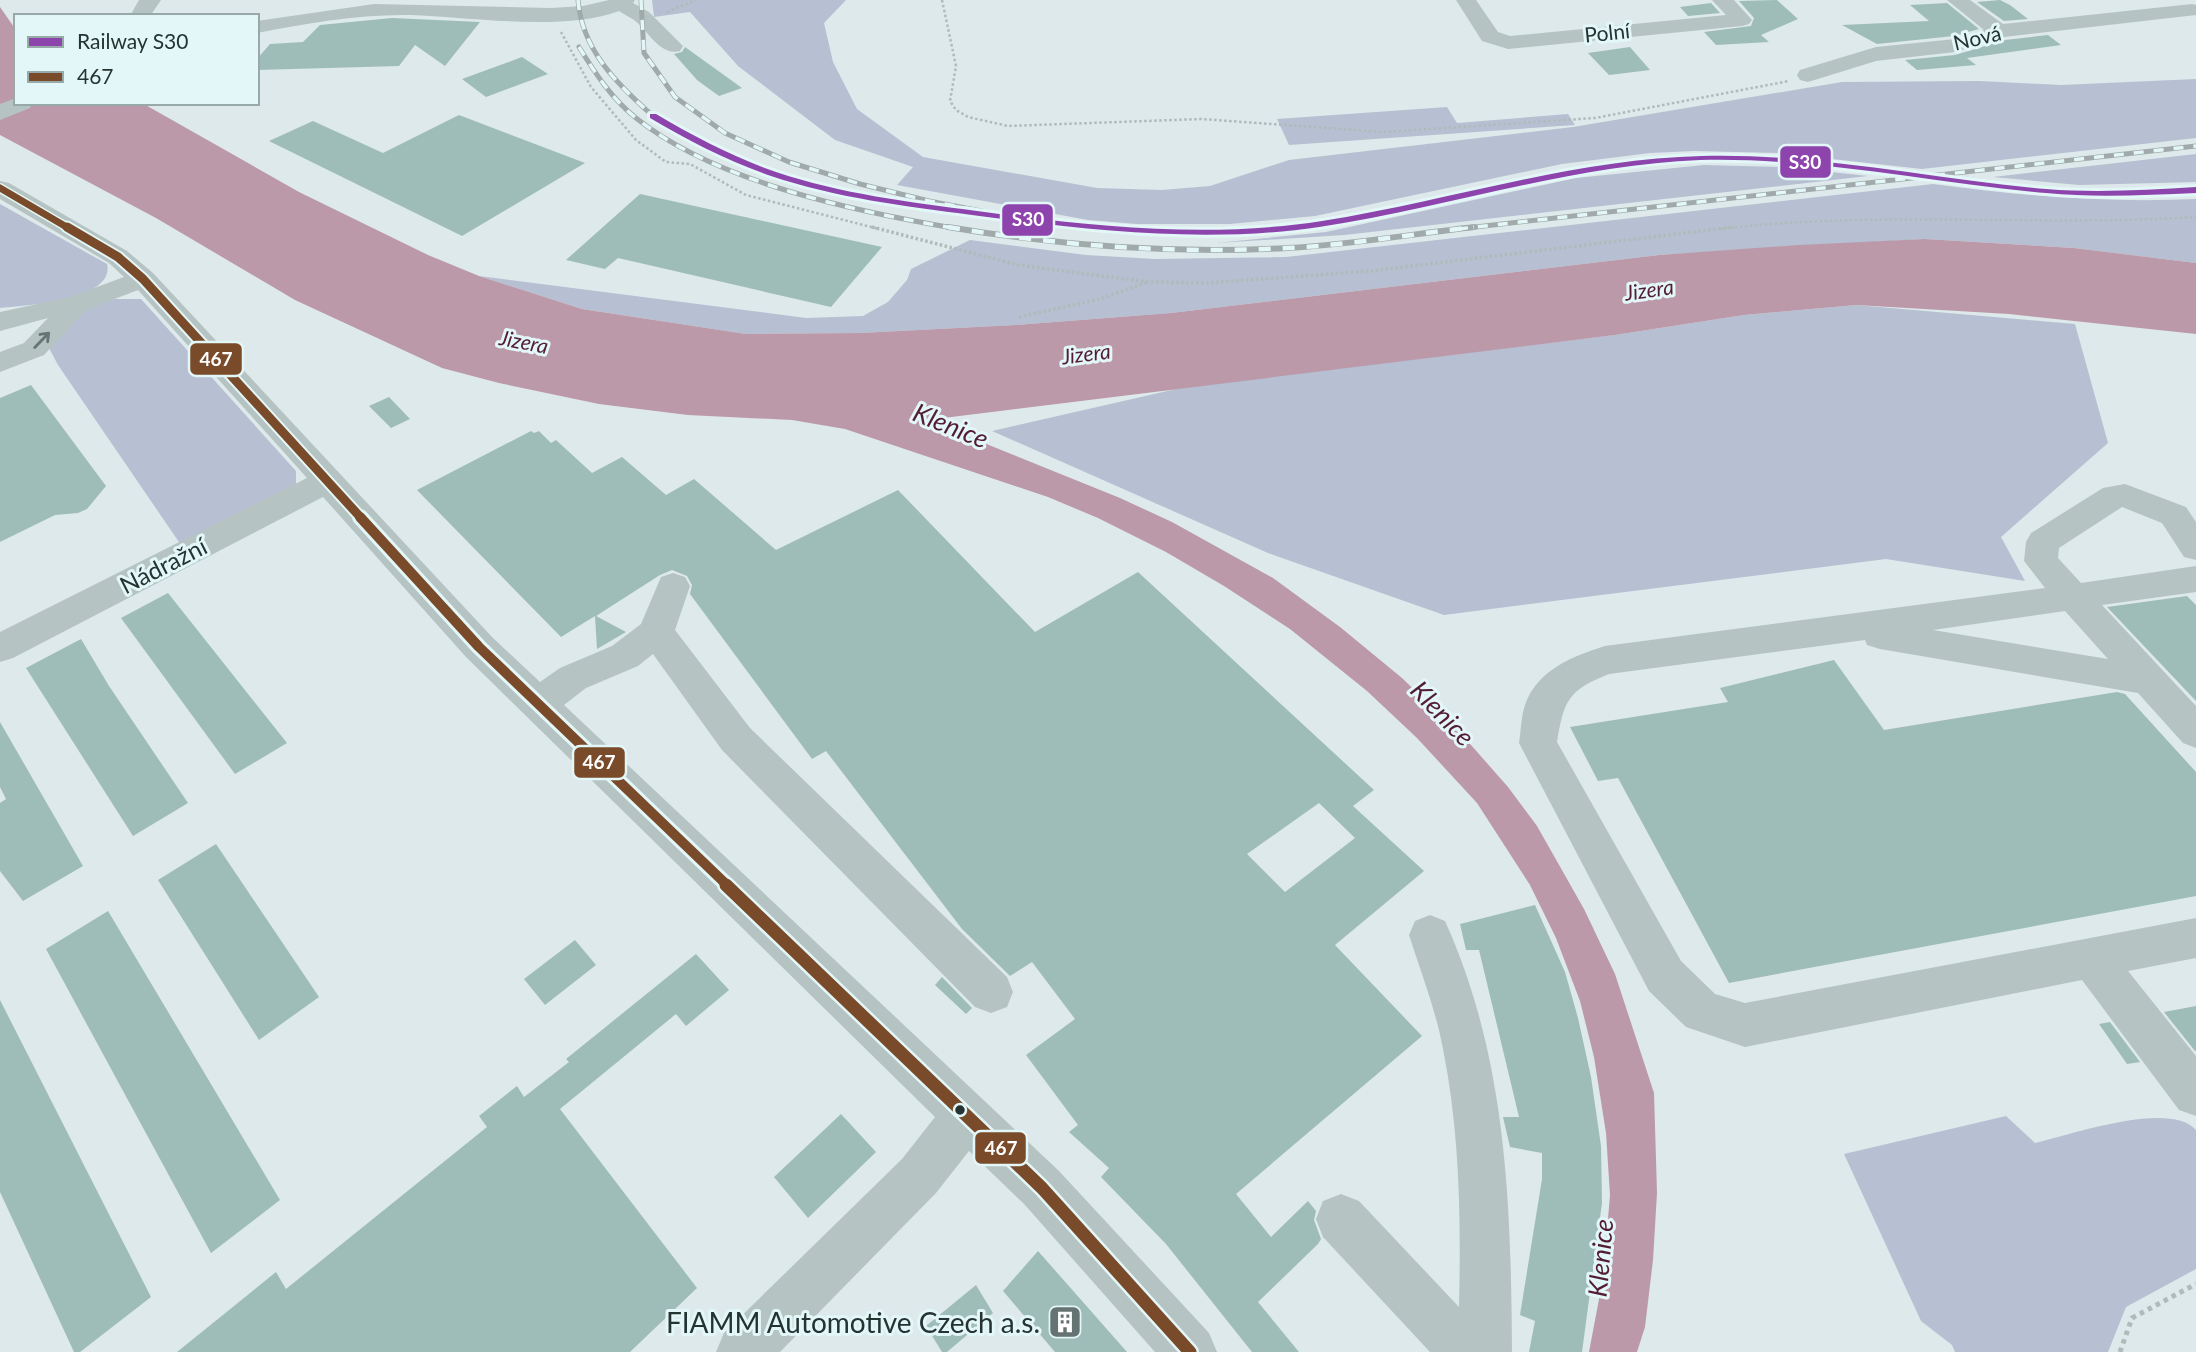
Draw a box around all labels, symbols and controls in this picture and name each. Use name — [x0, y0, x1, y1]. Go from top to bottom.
legend — [14, 14, 259, 105]
street label: Polní — [1583, 17, 1632, 47]
street label: Nová — [1951, 19, 2003, 55]
text: Railway S30 — [77, 28, 188, 53]
text: 467 — [77, 63, 114, 88]
line badge: S30 — [1779, 145, 1832, 179]
text: S30 — [1789, 150, 1821, 173]
line badge: S30 — [1001, 203, 1054, 237]
text: S30 — [1012, 207, 1044, 230]
water label: Jizera — [1622, 273, 1675, 305]
water label: Jizera — [496, 324, 551, 358]
one-way arrow — [34, 331, 51, 348]
water label: Jizera — [1059, 338, 1112, 369]
line badge: 467 — [189, 342, 243, 376]
text: 467 — [199, 347, 233, 370]
water label: Klenice — [909, 396, 993, 454]
street label: Nádražní — [115, 530, 212, 599]
water label: Klenice — [1404, 674, 1482, 752]
line badge: 467 — [573, 746, 626, 779]
text: 467 — [582, 750, 616, 773]
unlabelled marker — [953, 1103, 967, 1117]
line badge: 467 — [974, 1131, 1027, 1165]
text: 467 — [984, 1136, 1018, 1159]
water label: Klenice — [1581, 1218, 1619, 1298]
building icon: FIAMM Automotive Czech a.s. — [1046, 1303, 1084, 1341]
place label: FIAMM Automotive Czech a.s. — [666, 1305, 1040, 1339]

